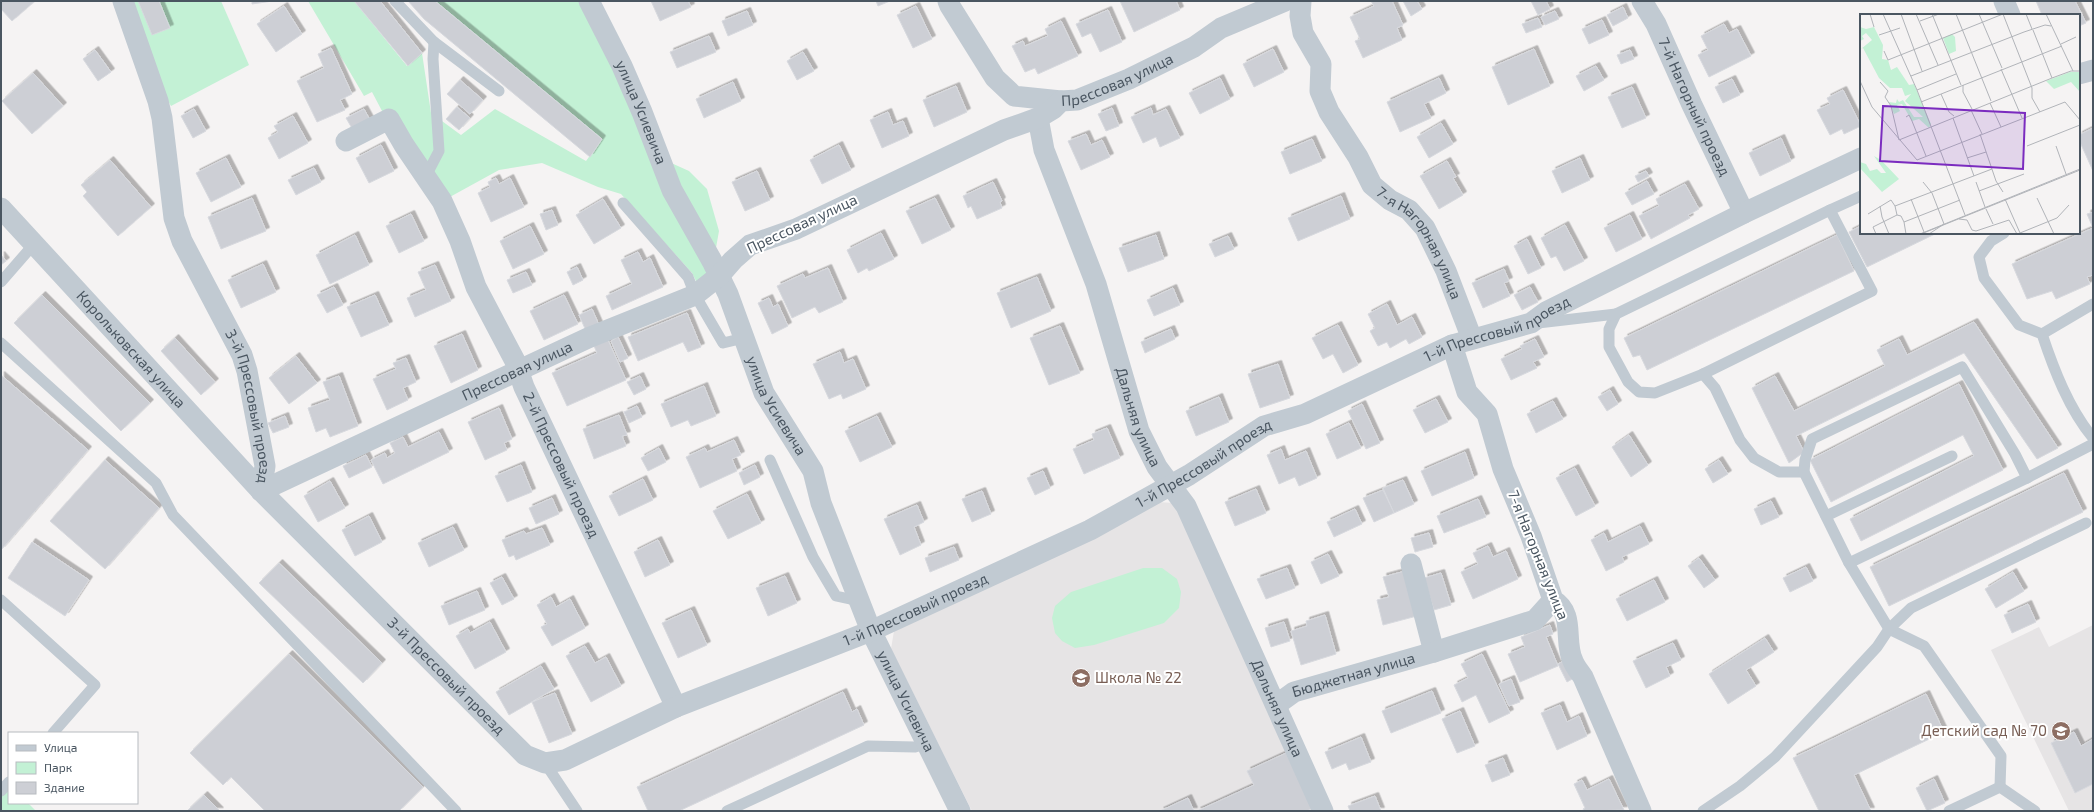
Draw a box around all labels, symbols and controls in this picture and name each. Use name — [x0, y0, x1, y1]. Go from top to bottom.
inset map — [1860, 14, 2080, 234]
street label: 7-й Нагорный проезд — [1655, 34, 1735, 179]
street label: Прессовая улица — [1061, 49, 1176, 109]
street label: улица Усиевича — [612, 57, 671, 167]
street label: 7-я Нагорная улица — [1373, 182, 1466, 301]
street label: Прессовая улица — [743, 190, 860, 258]
street label: Корольковская улица — [73, 286, 190, 411]
street label: 1-й Прессовый проезд — [1421, 291, 1573, 365]
street label: 3-й Прессовый проезд — [222, 326, 275, 485]
street label: Прессовая улица — [459, 337, 575, 404]
street label: улица Усиевича — [742, 353, 811, 458]
street label: Дальняя улица — [1113, 365, 1165, 470]
street label: 2-й Прессовый проезд — [520, 389, 604, 540]
street label: 1-й Прессовый проезд — [1132, 414, 1274, 511]
street label: 7-я Нагорная улица — [1504, 487, 1573, 623]
street label: 1-й Прессовый проезд — [840, 568, 990, 649]
street label: 3-й Прессовый проезд — [384, 613, 509, 738]
street label: улица Усиевича — [873, 647, 939, 754]
street label: Бюджетная улица — [1290, 648, 1417, 700]
street label: Дальняя улица — [1248, 656, 1308, 760]
school or university icon: Школа № 22 — [1070, 667, 1092, 689]
place label: Школа № 22 — [1095, 668, 1182, 686]
school or university icon: Детский сад № 70 — [2050, 720, 2072, 742]
place label: Детский сад № 70 — [1921, 721, 2047, 739]
legend — [8, 732, 138, 804]
text: Улица — [44, 740, 77, 754]
text: Парк — [44, 760, 73, 774]
text: Здание — [44, 780, 85, 794]

